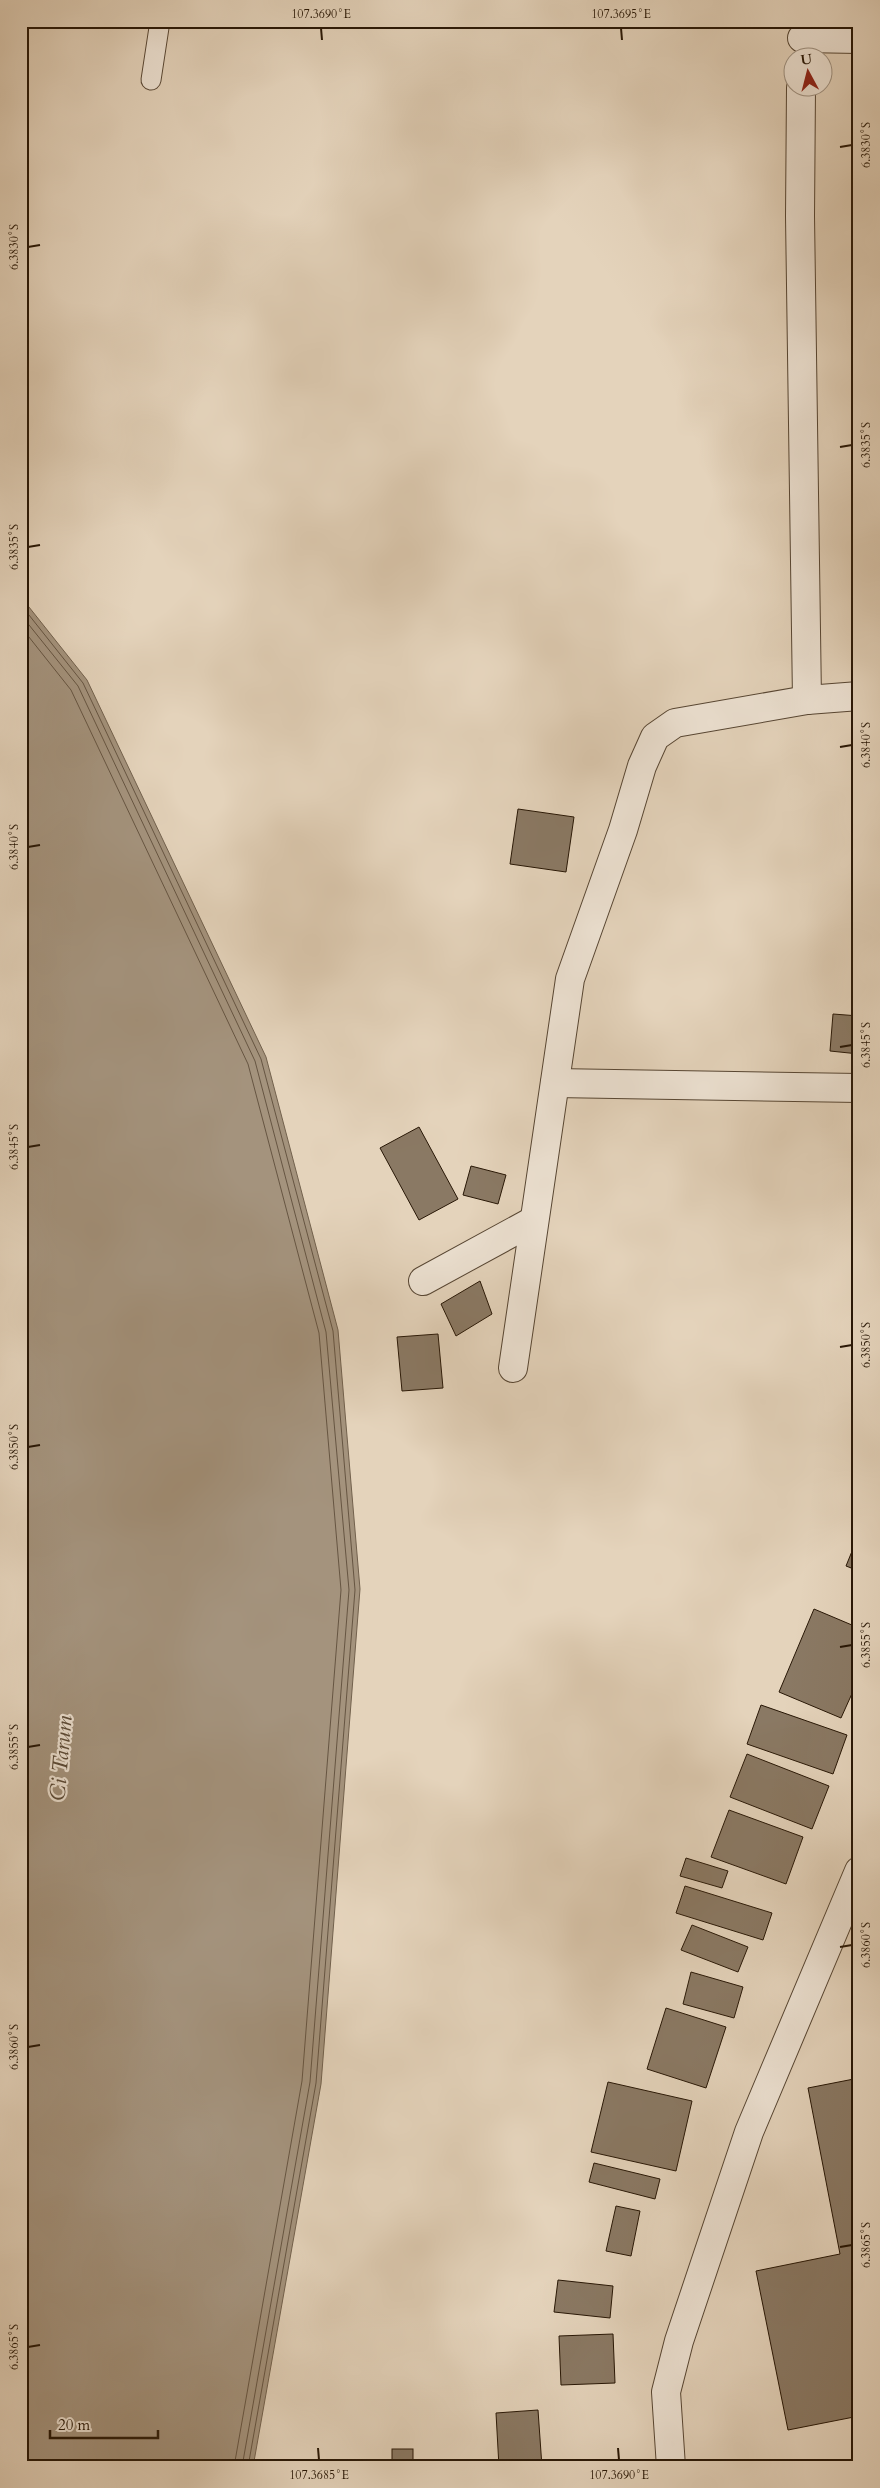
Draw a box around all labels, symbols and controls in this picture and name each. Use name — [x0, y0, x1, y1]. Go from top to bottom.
text: 107.3690°E — [291, 6, 351, 22]
text: 107.3695°E — [591, 6, 651, 22]
north arrow — [782, 48, 832, 98]
text: U — [800, 49, 814, 70]
text: 6.3830°S — [858, 122, 874, 168]
text: 6.3830°S — [6, 224, 22, 270]
text: 6.3835°S — [858, 422, 874, 468]
text: 6.3835°S — [6, 524, 22, 570]
text: 6.3840°S — [858, 722, 874, 768]
text: 6.3840°S — [6, 824, 22, 870]
text: 6.3845°S — [858, 1022, 874, 1068]
text: 6.3845°S — [6, 1124, 22, 1170]
text: 6.3850°S — [858, 1322, 874, 1368]
text: 6.3850°S — [6, 1424, 22, 1470]
text: 6.3855°S — [858, 1622, 874, 1668]
water label: Ci Tarum — [42, 1714, 80, 1802]
text: 6.3855°S — [6, 1724, 22, 1770]
text: 6.3860°S — [858, 1922, 874, 1968]
text: 6.3860°S — [6, 2024, 22, 2070]
text: 6.3865°S — [858, 2222, 874, 2268]
text: 6.3865°S — [6, 2324, 22, 2370]
scale bar — [50, 2408, 158, 2440]
text: 20 m — [58, 2415, 90, 2435]
text: 107.3685°E — [289, 2467, 349, 2483]
text: 107.3690°E — [589, 2467, 649, 2483]

